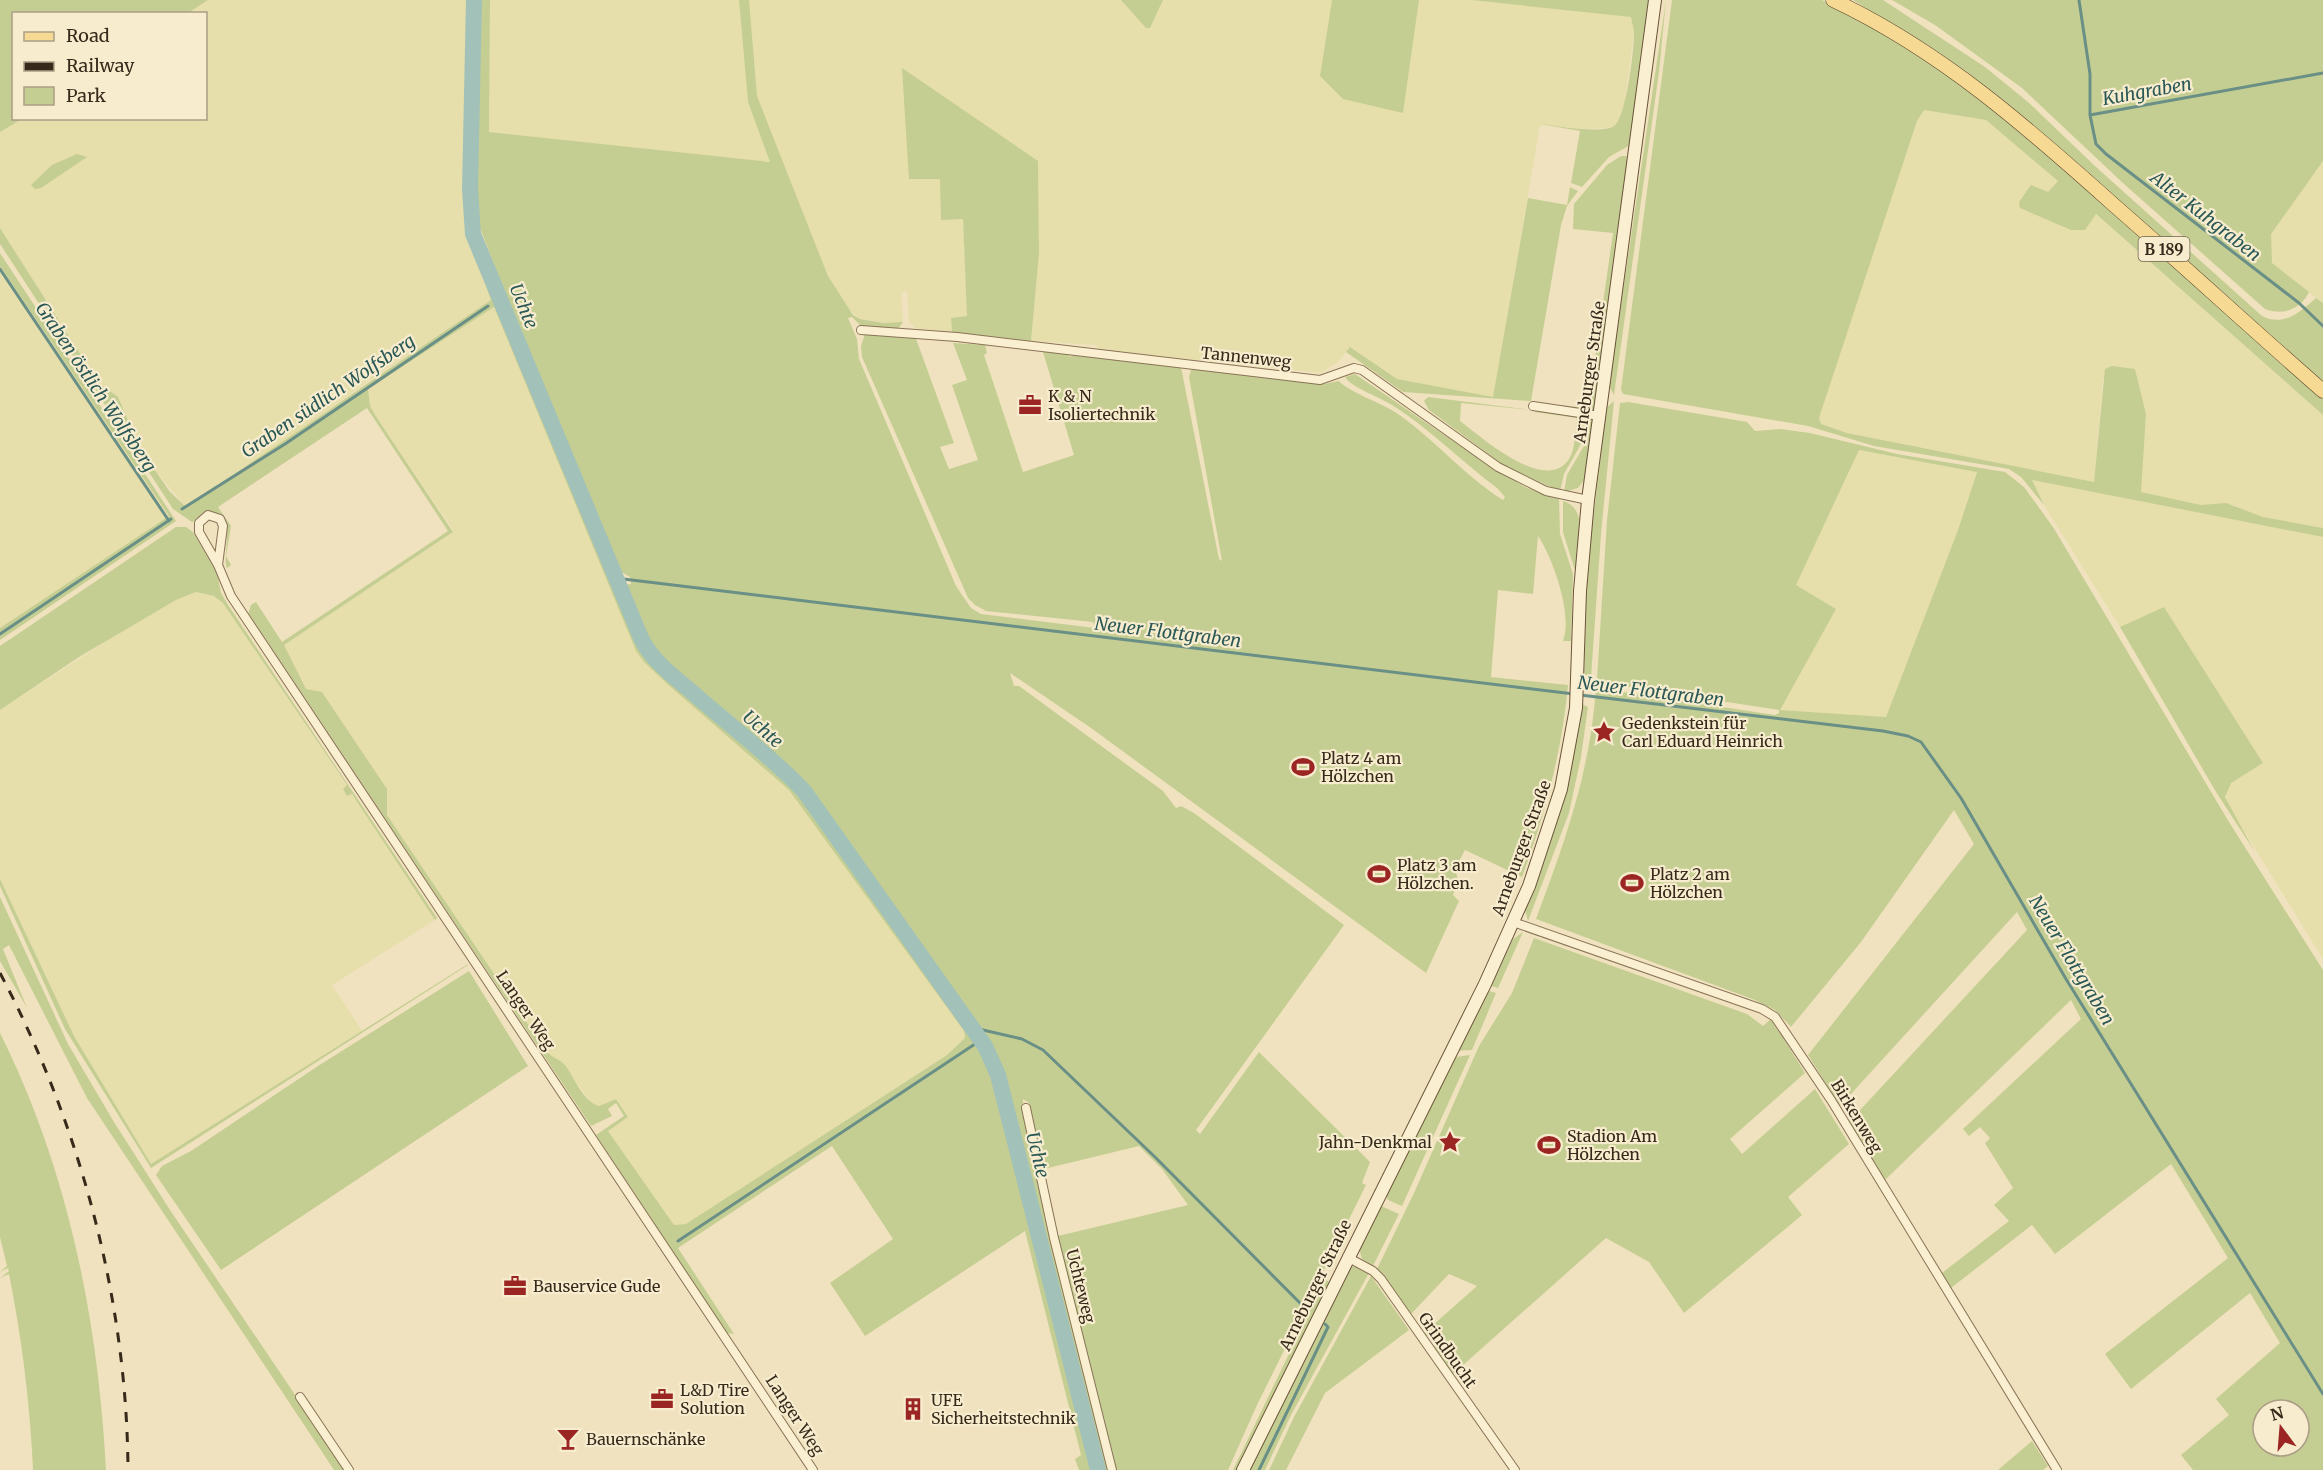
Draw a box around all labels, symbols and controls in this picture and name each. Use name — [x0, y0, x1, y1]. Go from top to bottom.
legend — [12, 12, 207, 120]
text: Road — [66, 24, 110, 47]
text: Railway — [66, 54, 135, 77]
water label: Kuhgraben — [2100, 72, 2193, 110]
text: Park — [66, 84, 107, 107]
water label: Alter Kuhgraben — [2145, 165, 2266, 266]
road number: B 189 — [2138, 237, 2190, 261]
water label: Uchte — [505, 280, 543, 332]
water label: Graben östlich Wolfsberg — [31, 298, 161, 476]
street label: Arneburger Straße — [1569, 300, 1609, 445]
water label: Graben südlich Wolfsberg — [237, 329, 419, 463]
street label: Tannenweg — [1200, 342, 1293, 372]
place label: K & N Isoliertechnik — [1048, 386, 1156, 424]
office icon: K & N Isoliertechnik — [1017, 392, 1043, 418]
water label: Neuer Flottgraben — [1093, 612, 1243, 652]
water label: Neuer Flottgraben — [1576, 671, 1726, 711]
water label: Uchte — [738, 705, 788, 753]
place label: Gedenkstein für Carl Eduard Heinrich — [1622, 713, 1783, 751]
place icon: Gedenkstein für Carl Eduard Heinrich — [1591, 719, 1617, 745]
place label: Platz 4 am Hölzchen — [1321, 748, 1401, 786]
sports icon: Platz 4 am Hölzchen — [1290, 754, 1316, 780]
street label: Arneburger Straße — [1487, 777, 1555, 920]
place label: Platz 3 am Hölzchen. — [1397, 855, 1477, 893]
sports icon: Platz 3 am Hölzchen. — [1366, 861, 1392, 887]
place label: Platz 2 am Hölzchen — [1650, 864, 1730, 902]
sports icon: Platz 2 am Hölzchen — [1619, 870, 1645, 896]
water label: Neuer Flottgraben — [2024, 891, 2120, 1029]
street label: Langer Weg — [492, 966, 560, 1054]
street label: Birkenweg — [1827, 1075, 1887, 1157]
place label: Stadion Am Hölzchen — [1567, 1126, 1657, 1164]
place icon: Jahn-Denkmal — [1437, 1129, 1463, 1155]
water label: Uchte — [1021, 1130, 1055, 1180]
place label: Jahn-Denkmal — [1318, 1132, 1432, 1152]
sports icon: Stadion Am Hölzchen — [1536, 1132, 1562, 1158]
street label: Arneburger Straße — [1274, 1216, 1355, 1355]
street label: Uchteweg — [1062, 1247, 1100, 1326]
office icon: Bauservice Gude — [502, 1273, 528, 1299]
place label: Bauservice Gude — [533, 1276, 660, 1296]
street label: Grindbucht — [1415, 1308, 1482, 1392]
street label: Langer Weg — [762, 1371, 828, 1459]
place label: L&D Tire Solution — [680, 1380, 749, 1418]
office icon: L&D Tire Solution — [649, 1386, 675, 1412]
place label: UFE Sicherheitstechnik — [931, 1390, 1077, 1428]
building icon: UFE Sicherheitstechnik — [900, 1396, 926, 1422]
north arrow — [2251, 1398, 2311, 1458]
text: N — [2268, 1402, 2286, 1425]
bar icon: Bauernschänke — [555, 1426, 581, 1452]
place label: Bauernschänke — [586, 1429, 705, 1449]

